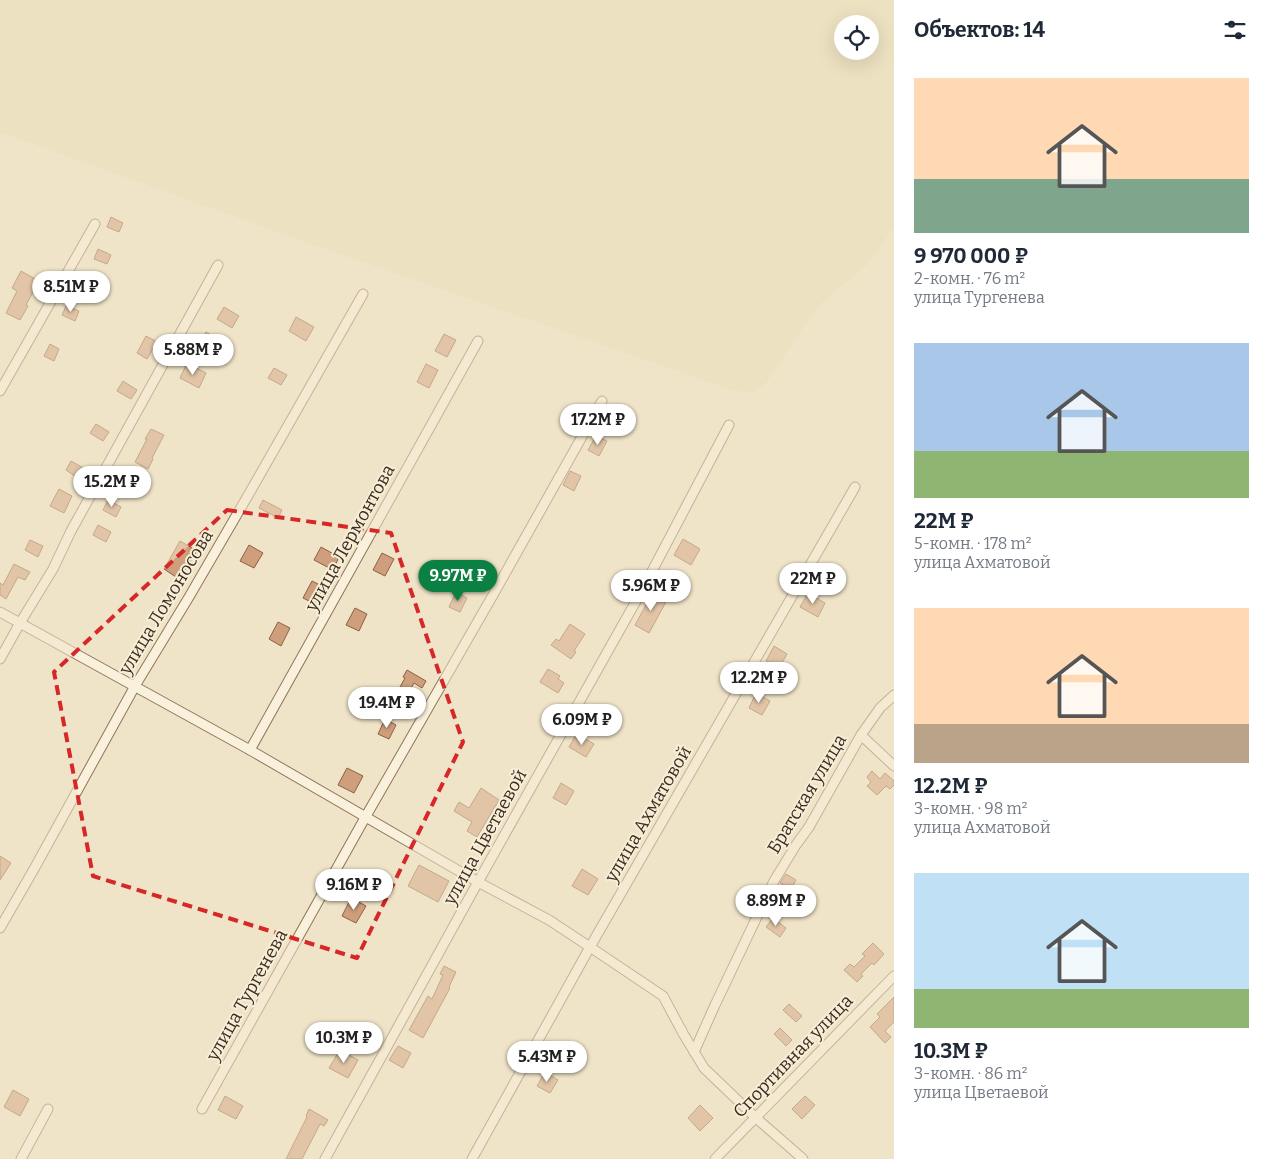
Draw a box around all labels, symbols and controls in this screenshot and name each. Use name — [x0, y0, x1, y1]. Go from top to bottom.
map controls — [834, 15, 879, 60]
button: locate — [834, 15, 879, 60]
icon: filters — [1221, 16, 1249, 44]
text: Объектов: 14 — [914, 17, 1045, 43]
icon: home — [1037, 111, 1127, 201]
text: 9 970 000 ₽ — [914, 243, 1028, 269]
text: 2-комн. · 76 m² — [914, 269, 1025, 288]
pin: 8.51M ₽ — [25, 270, 117, 313]
text: 8.51M ₽ — [43, 277, 99, 296]
text: улица Тургенева — [914, 288, 1045, 307]
pin: 5.88M ₽ — [147, 334, 239, 376]
text: 5.88M ₽ — [164, 340, 222, 359]
icon: home — [1037, 376, 1127, 466]
pin: 17.2M ₽ — [552, 404, 644, 446]
text: 17.2M ₽ — [571, 410, 625, 429]
street label: улица Лермонтова — [300, 461, 400, 616]
pin: 15.2M ₽ — [66, 466, 158, 508]
text: 15.2M ₽ — [84, 472, 140, 491]
text: 22M ₽ — [914, 508, 974, 534]
street label: улица Ломоносова — [114, 526, 218, 679]
text: 5-комн. · 178 m² — [914, 534, 1032, 553]
text: улица Ахматовой — [914, 553, 1051, 572]
pin: 9.97M ₽ — [412, 560, 504, 602]
pin: 22M ₽ — [778, 562, 848, 605]
text: 9.97M ₽ — [429, 566, 487, 585]
text: 22M ₽ — [790, 569, 836, 588]
pin: 5.96M ₽ — [605, 570, 697, 612]
text: 5.96M ₽ — [622, 576, 680, 595]
icon: home — [1037, 641, 1127, 731]
pin: 12.2M ₽ — [713, 662, 805, 704]
text: 12.2M ₽ — [731, 668, 787, 687]
pin: 19.4M ₽ — [341, 686, 433, 729]
text: 19.4M ₽ — [359, 693, 415, 712]
pin: 6.09M ₽ — [536, 704, 628, 746]
text: 6.09M ₽ — [552, 710, 612, 729]
street label: Братская улица — [763, 730, 851, 858]
street label: улица Ахматовой — [600, 742, 696, 887]
street label: улица Цветаевой — [438, 765, 531, 909]
text: 12.2M ₽ — [914, 773, 988, 799]
text: 3-комн. · 98 m² — [914, 799, 1027, 818]
text: улица Ахматовой — [914, 818, 1051, 837]
pin: 9.16M ₽ — [308, 868, 400, 911]
text: 9.16M ₽ — [326, 875, 382, 894]
pin: 8.89M ₽ — [730, 884, 822, 927]
text: 8.89M ₽ — [746, 891, 806, 910]
icon: home — [1037, 906, 1127, 996]
street label: улица Тургенева — [201, 925, 292, 1065]
street label: Спортивная улица — [728, 990, 858, 1122]
pin: 10.3M ₽ — [298, 1022, 390, 1064]
text: 10.3M ₽ — [316, 1028, 372, 1047]
text: 10.3M ₽ — [914, 1038, 988, 1064]
pin: 5.43M ₽ — [501, 1040, 593, 1083]
text: 5.43M ₽ — [518, 1047, 576, 1066]
text: 3-комн. · 86 m² — [914, 1064, 1027, 1083]
text: улица Цветаевой — [914, 1083, 1049, 1102]

